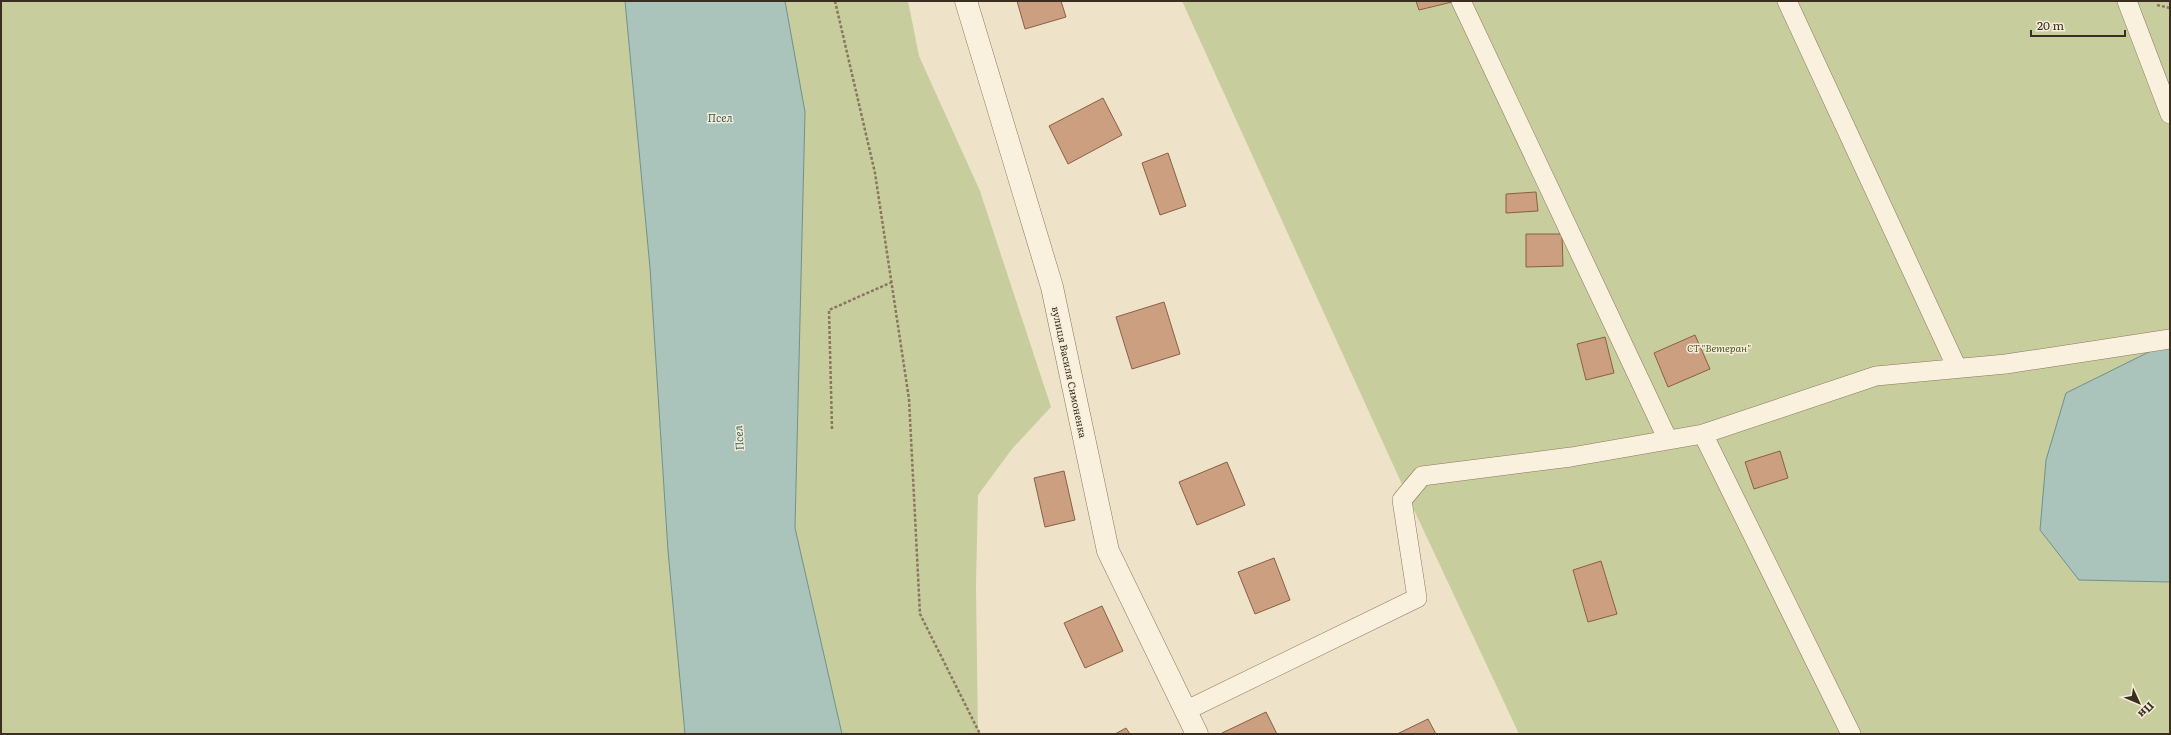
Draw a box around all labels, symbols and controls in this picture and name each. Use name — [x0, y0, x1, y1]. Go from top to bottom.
scale bar — [2031, 12, 2125, 38]
text: 20 m — [2037, 16, 2064, 34]
water label: Псел — [708, 109, 732, 125]
street label: вулиця Василя Симоненка — [1049, 305, 1091, 440]
park label: СТ "Ветеран" — [1687, 340, 1751, 355]
water label: Псел — [729, 425, 747, 451]
north arrow — [2119, 683, 2159, 723]
text: Пн — [2135, 699, 2159, 723]

